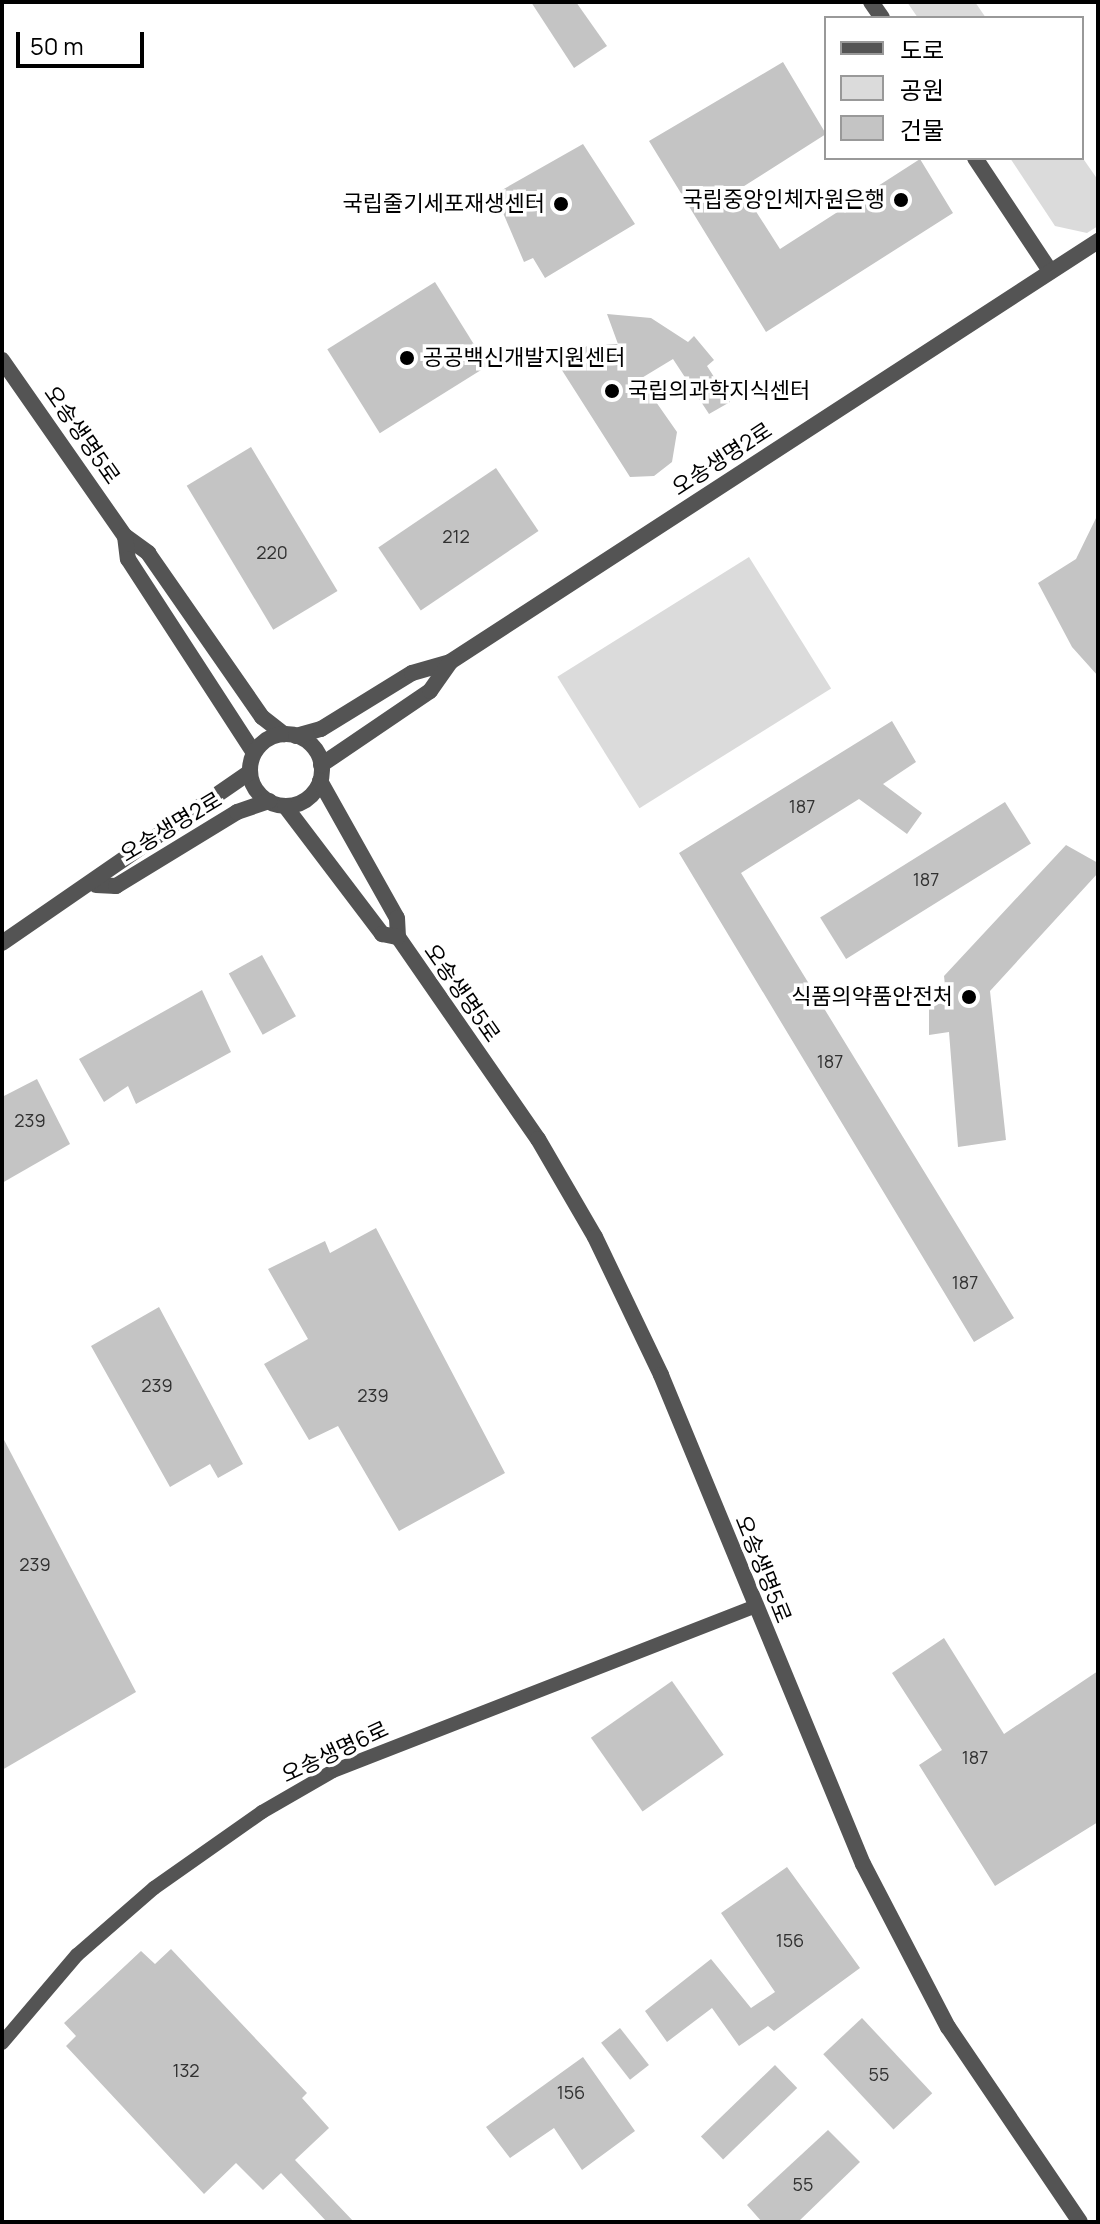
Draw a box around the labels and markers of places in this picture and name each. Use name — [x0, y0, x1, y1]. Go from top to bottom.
place label: 국립중앙인체자원은행 — [683, 187, 885, 213]
place label: 국립줄기세포재생센터 — [343, 191, 545, 217]
marker: 국립중앙인체자원은행 — [892, 191, 910, 209]
marker: 국립줄기세포재생센터 — [552, 195, 570, 213]
place label: 공공백신개발지원센터 — [423, 345, 625, 371]
marker: 공공백신개발지원센터 — [398, 349, 416, 367]
place label: 국립의과학지식센터 — [628, 378, 810, 404]
marker: 국립의과학지식센터 — [603, 382, 621, 400]
place label: 식품의약품안전처 — [791, 984, 953, 1010]
marker: 식품의약품안전처 — [960, 988, 978, 1006]

